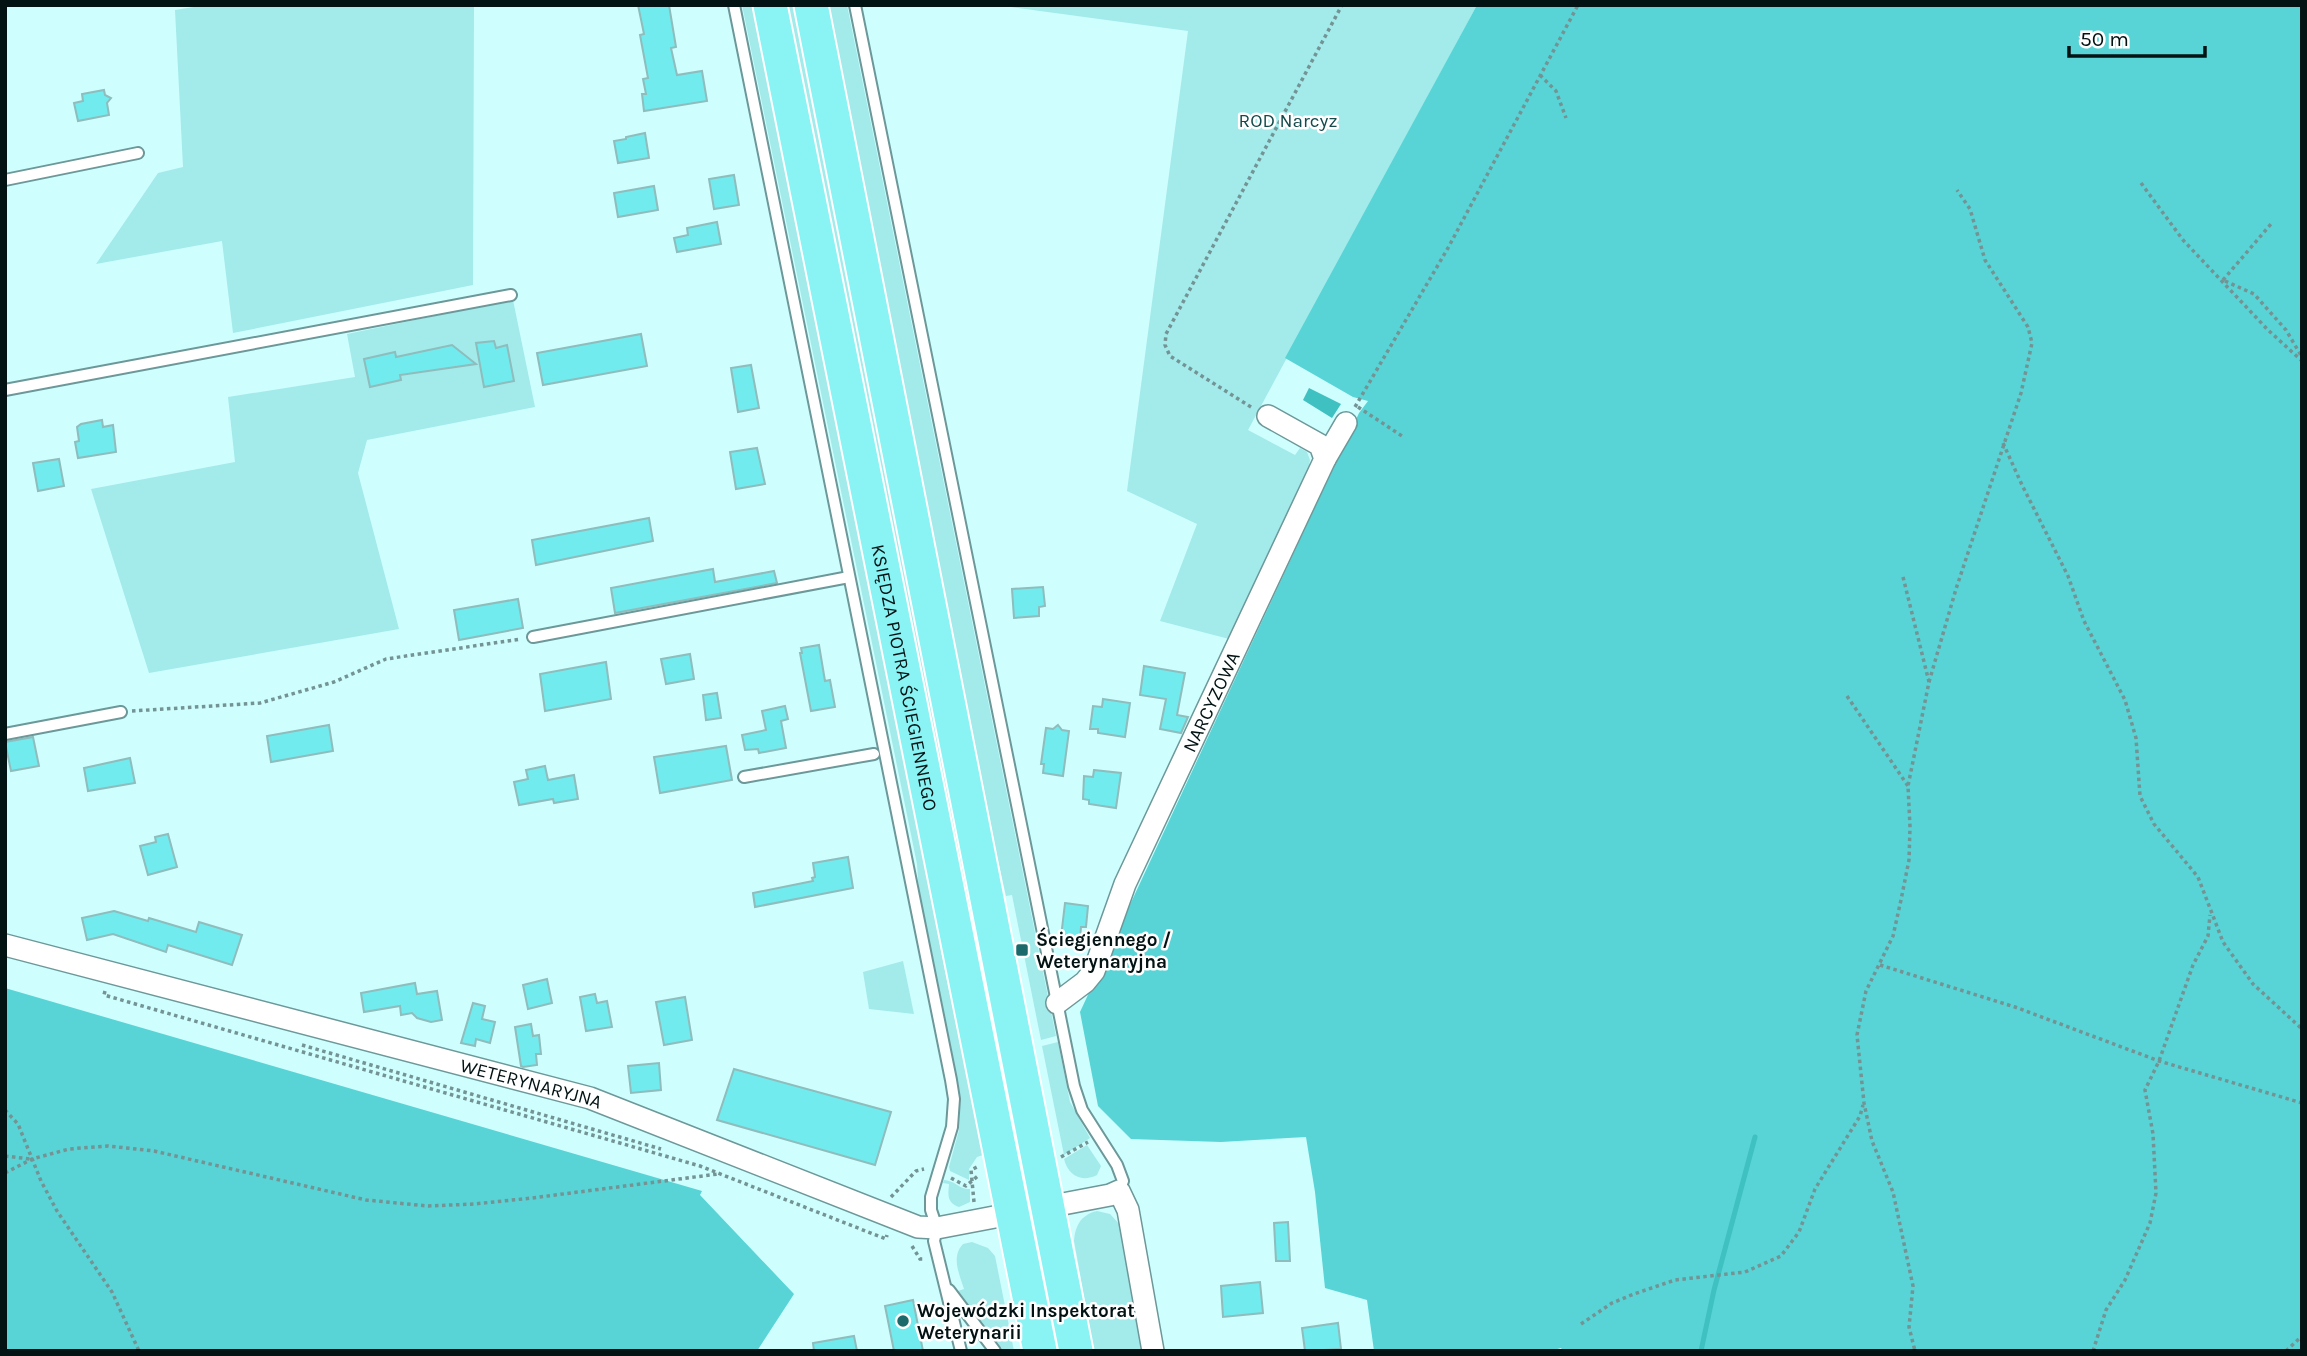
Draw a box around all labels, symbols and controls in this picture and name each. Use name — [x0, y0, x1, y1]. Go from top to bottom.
scale bar — [2069, 14, 2206, 58]
text: 50 m — [2080, 27, 2129, 51]
park label: ROD Narcyz — [1239, 110, 1337, 132]
street label: KSIĘDZA PIOTRA ŚCIEGIENNEGO — [866, 542, 941, 813]
street label: NARCYZOWA — [1179, 648, 1245, 756]
place label: Ściegiennego / Weterynaryjna — [1036, 927, 1171, 973]
marker: Ściegiennego / Weterynaryjna — [1014, 942, 1030, 958]
street label: WETERYNARYJNA — [458, 1055, 605, 1114]
place label: Wojewódzki Inspektorat Weterynarii — [917, 1300, 1135, 1344]
marker: Wojewódzki Inspektorat Weterynarii — [895, 1313, 911, 1329]

